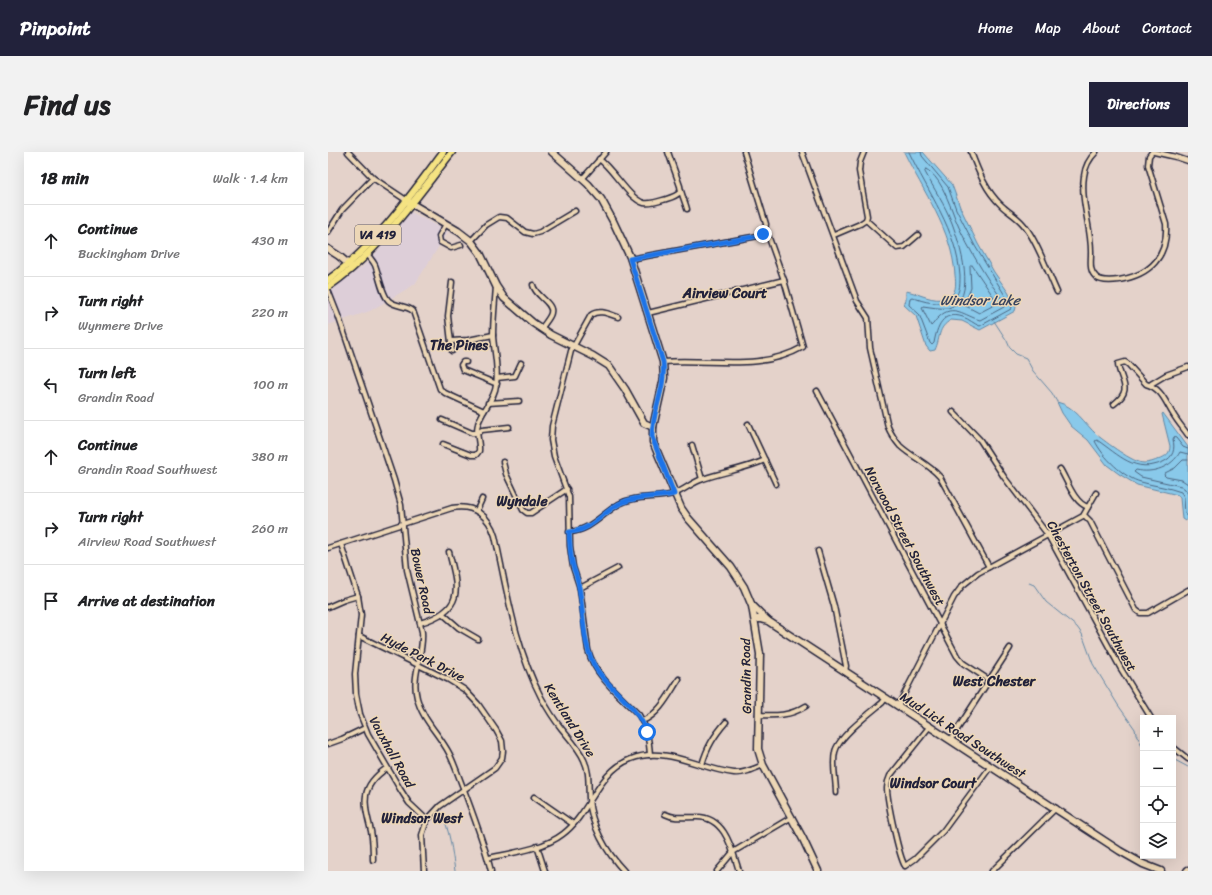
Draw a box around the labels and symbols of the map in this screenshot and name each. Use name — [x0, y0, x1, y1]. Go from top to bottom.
road number: VA 419 — [355, 225, 401, 245]
route end — [754, 225, 772, 243]
district label: Airview Court — [682, 281, 768, 306]
water label: Windsor Lake — [940, 288, 1022, 313]
district label: The Pines — [430, 333, 488, 358]
street label: Norwood Street Southwest — [858, 462, 952, 610]
district label: Wyndale — [496, 489, 548, 514]
street label: Chesterton Street Southwest — [1041, 516, 1143, 676]
street label: Bower Road — [404, 546, 440, 617]
street label: Hyde Park Drive — [377, 626, 470, 688]
street label: Grandin Road — [734, 637, 758, 714]
district label: West Chester — [953, 669, 1037, 694]
street label: Kentland Drive — [538, 678, 602, 762]
street label: Mud Lick Road Southwest — [895, 686, 1031, 785]
street label: Vauxhall Road — [363, 712, 422, 793]
route start — [638, 723, 656, 741]
district label: Windsor Court — [890, 771, 978, 796]
district label: Windsor West — [381, 806, 464, 831]

